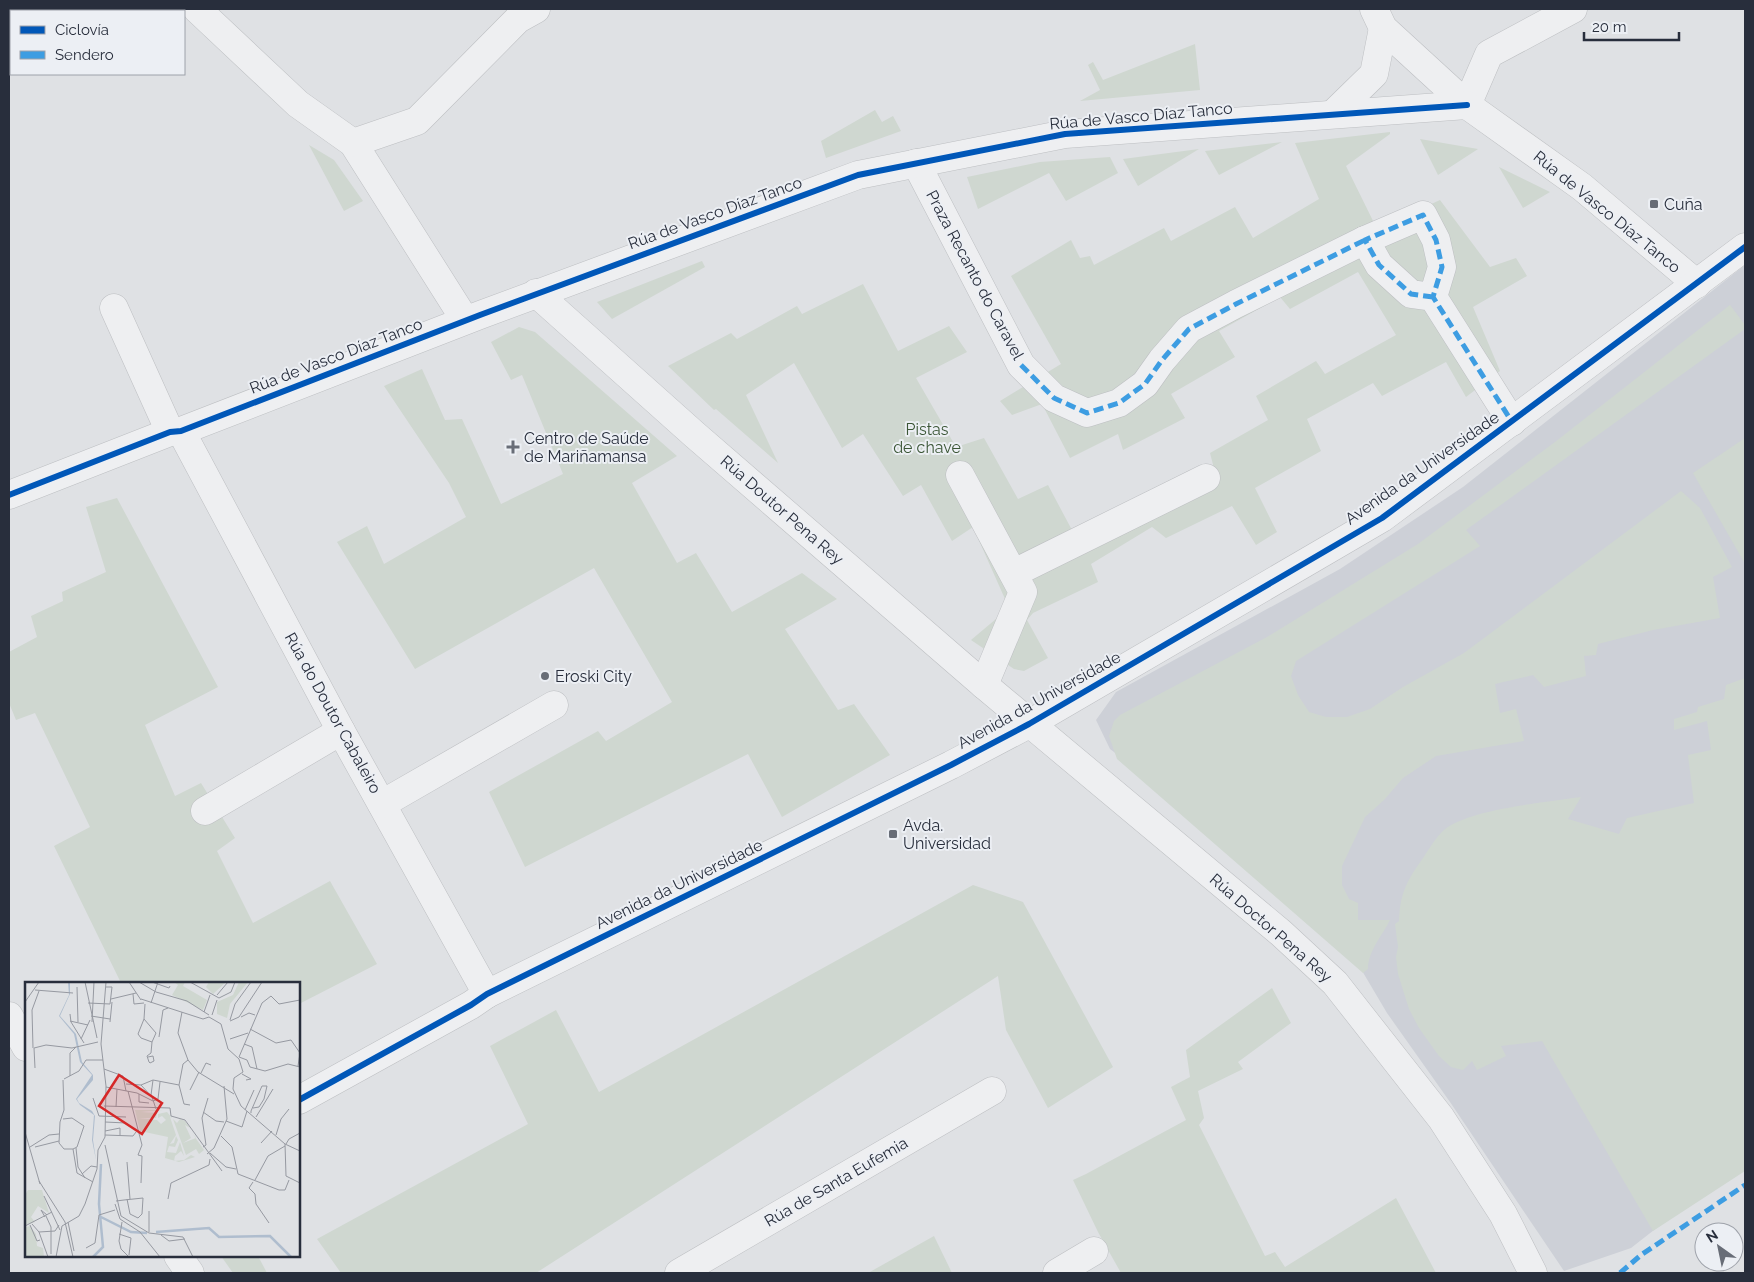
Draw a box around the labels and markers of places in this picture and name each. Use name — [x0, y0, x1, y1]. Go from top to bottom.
place label: Cuña — [1664, 195, 1703, 214]
marker: Cuña — [1648, 198, 1660, 210]
place label: Centro de Saúde de Mariñamansa — [524, 429, 649, 466]
marker: Centro de Saúde de Mariñamansa — [506, 440, 520, 454]
place label: Eroski City — [555, 667, 632, 686]
marker: Eroski City — [539, 670, 551, 682]
place label: Avda. Universidad — [903, 816, 991, 853]
marker: Avda. Universidad — [887, 828, 899, 840]

